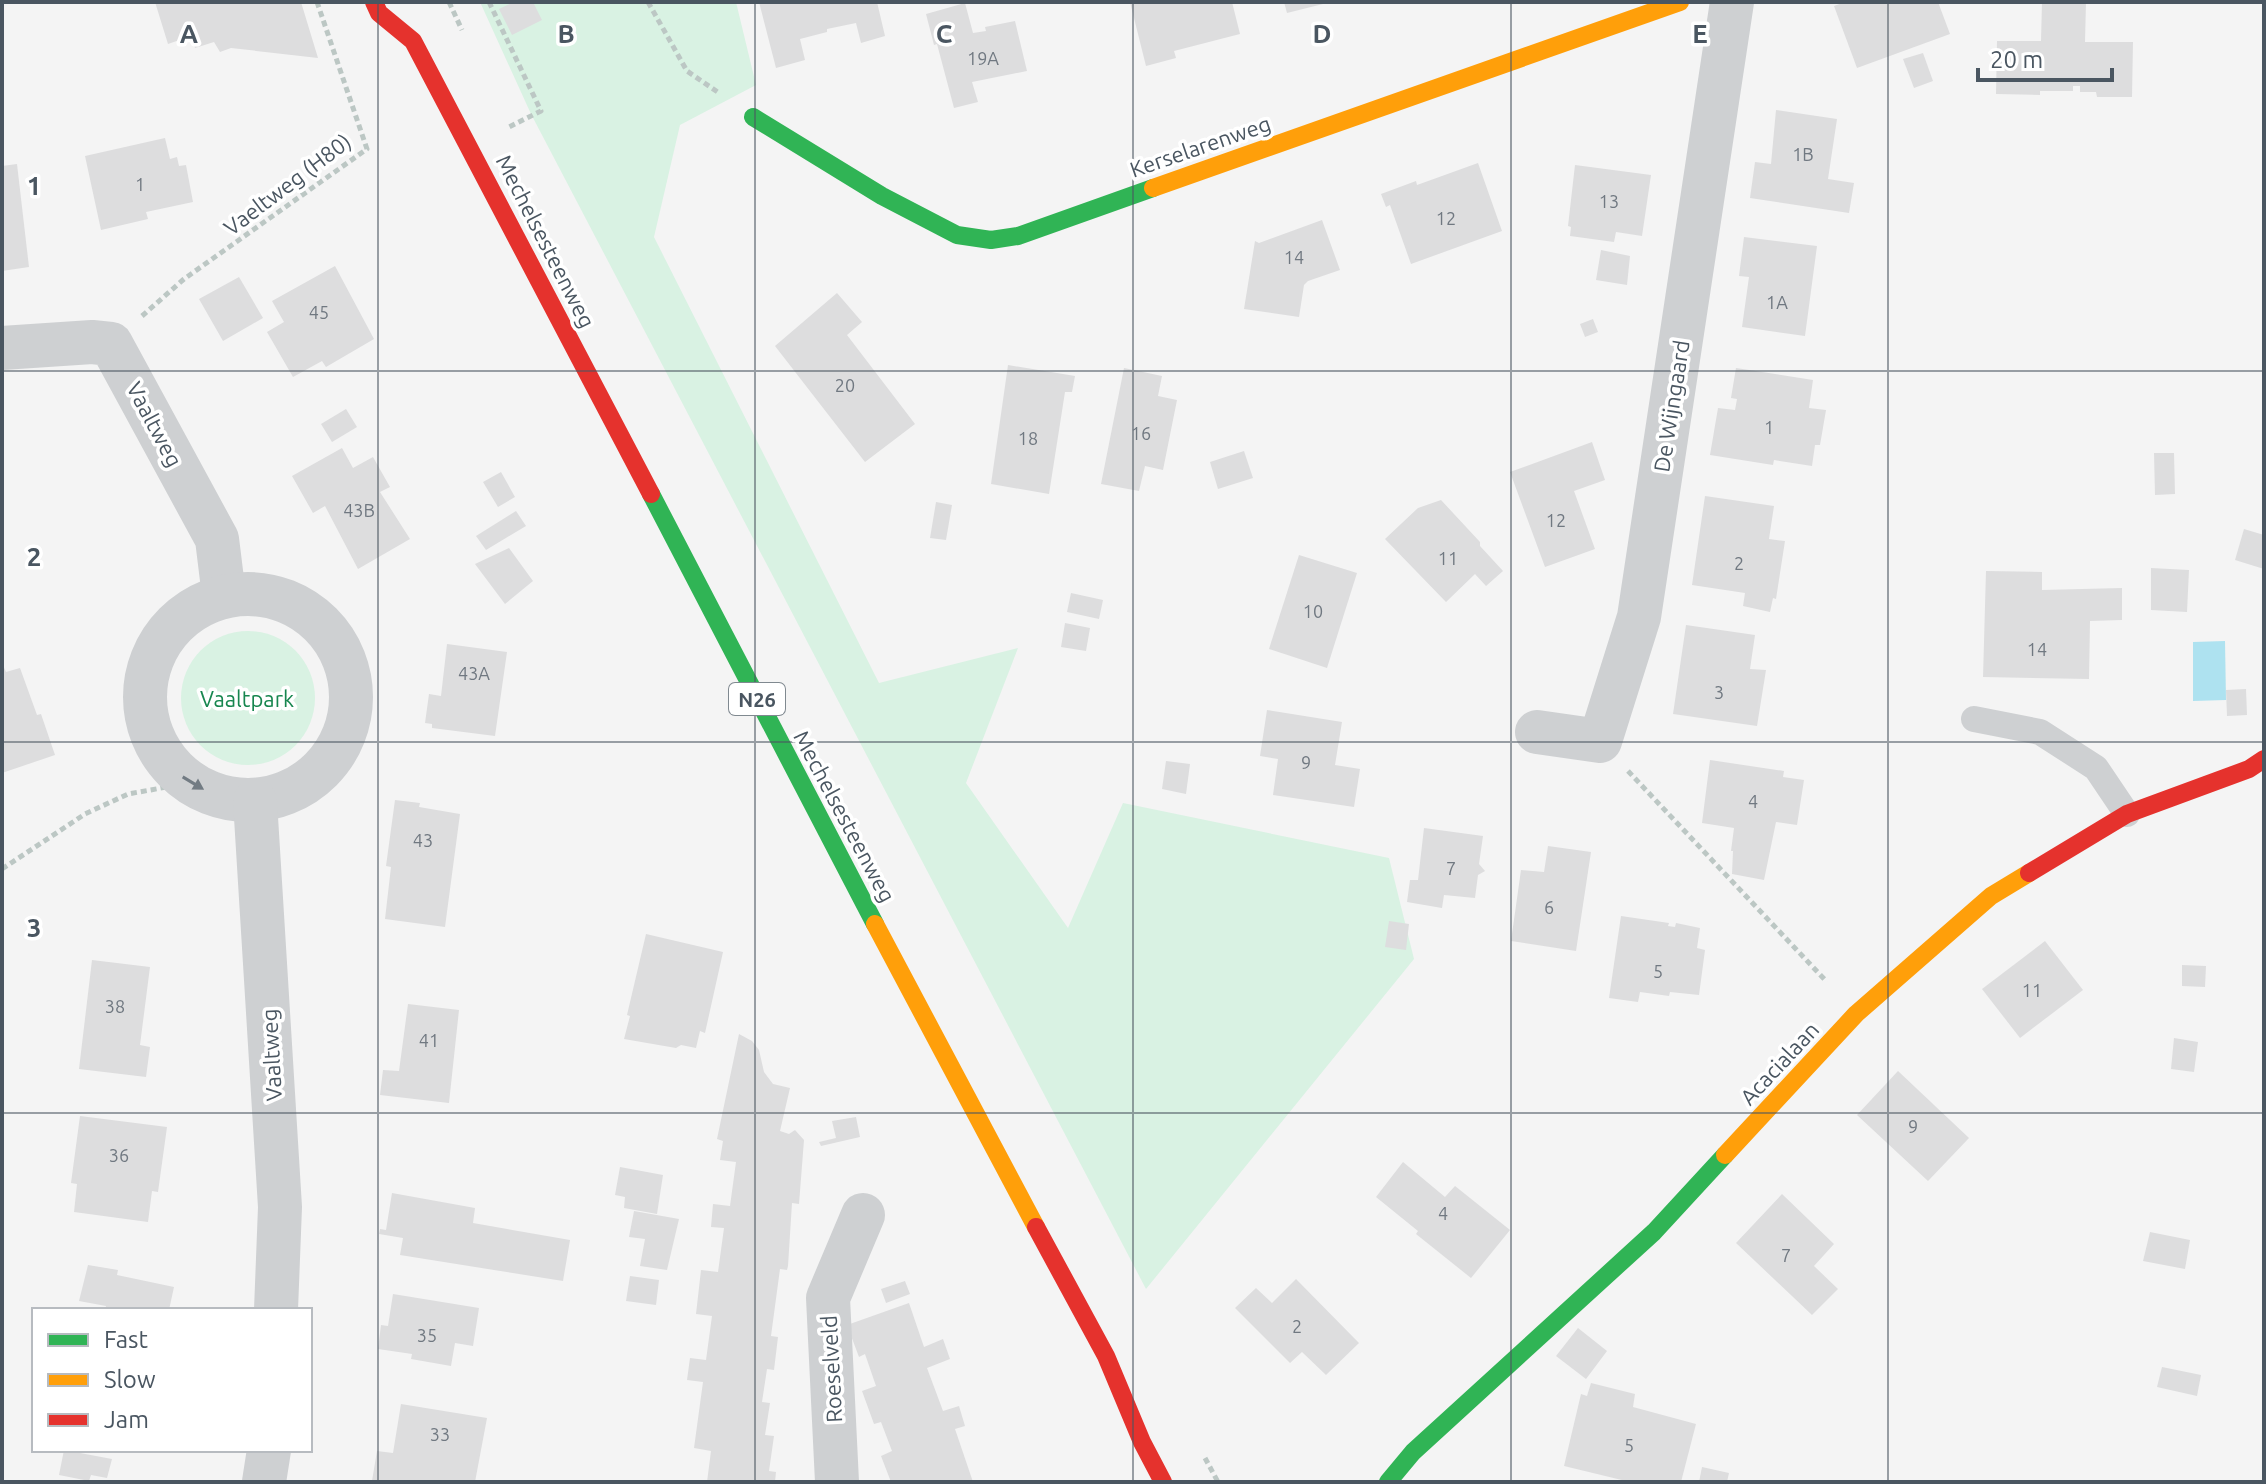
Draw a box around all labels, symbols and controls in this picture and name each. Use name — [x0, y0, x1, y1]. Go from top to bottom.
text: A — [180, 19, 199, 48]
text: B — [557, 19, 575, 48]
text: C — [936, 19, 953, 48]
text: D — [1313, 19, 1331, 48]
text: E — [1692, 19, 1708, 48]
scale bar — [1978, 32, 2112, 82]
text: 20 m — [1990, 46, 2043, 73]
house number: 19A — [967, 48, 999, 68]
street label: Kerselarenweg — [1126, 110, 1274, 182]
street label: Vaeltweg (H80) — [219, 128, 356, 241]
house number: 1B — [1792, 144, 1814, 164]
street label: Mechelsesteenweg — [492, 150, 600, 332]
text: 1 — [27, 171, 41, 200]
house number: 1 — [135, 174, 145, 194]
house number: 13 — [1599, 191, 1619, 211]
house number: 12 — [1436, 208, 1456, 228]
house number: 14 — [1284, 247, 1304, 267]
house number: 1A — [1766, 292, 1788, 312]
house number: 45 — [309, 302, 329, 322]
street label: De Wijngaard — [1648, 338, 1694, 474]
house number: 20 — [835, 375, 855, 395]
street label: Vaaltweg — [122, 377, 188, 471]
house number: 1 — [1764, 417, 1774, 437]
house number: 16 — [1131, 423, 1151, 443]
house number: 18 — [1018, 428, 1038, 448]
house number: 43B — [343, 500, 375, 520]
house number: 12 — [1546, 510, 1566, 530]
text: 2 — [27, 542, 41, 571]
house number: 11 — [1438, 548, 1458, 568]
house number: 2 — [1734, 553, 1744, 573]
house number: 10 — [1303, 601, 1323, 621]
house number: 14 — [2027, 639, 2047, 659]
house number: 43A — [458, 663, 490, 683]
house number: 3 — [1714, 682, 1724, 702]
road number: N26 — [729, 683, 785, 715]
park label: Vaaltpark — [200, 686, 294, 711]
street label: Mechelsesteenweg — [789, 726, 901, 906]
house number: 9 — [1301, 752, 1311, 772]
one-way arrow — [182, 775, 204, 789]
house number: 4 — [1748, 791, 1758, 811]
house number: 43 — [413, 830, 433, 850]
house number: 7 — [1446, 858, 1456, 878]
house number: 6 — [1544, 897, 1554, 917]
text: 3 — [27, 913, 41, 942]
house number: 5 — [1653, 961, 1663, 981]
house number: 11 — [2022, 980, 2042, 1000]
house number: 38 — [105, 996, 125, 1016]
street label: Vaaltweg — [256, 1008, 286, 1102]
street label: Acacialaan — [1735, 1017, 1823, 1109]
house number: 41 — [419, 1030, 439, 1050]
house number: 9 — [1908, 1116, 1918, 1136]
house number: 36 — [109, 1145, 129, 1165]
house number: 4 — [1438, 1203, 1448, 1223]
house number: 7 — [1781, 1245, 1791, 1265]
legend — [32, 1308, 312, 1452]
street label: Roeselveld — [816, 1315, 846, 1423]
house number: 2 — [1292, 1316, 1302, 1336]
house number: 35 — [417, 1325, 437, 1345]
text: Fast — [104, 1326, 148, 1353]
text: Slow — [104, 1366, 156, 1393]
text: Jam — [104, 1406, 149, 1433]
house number: 33 — [430, 1424, 450, 1444]
house number: 5 — [1624, 1435, 1634, 1455]

